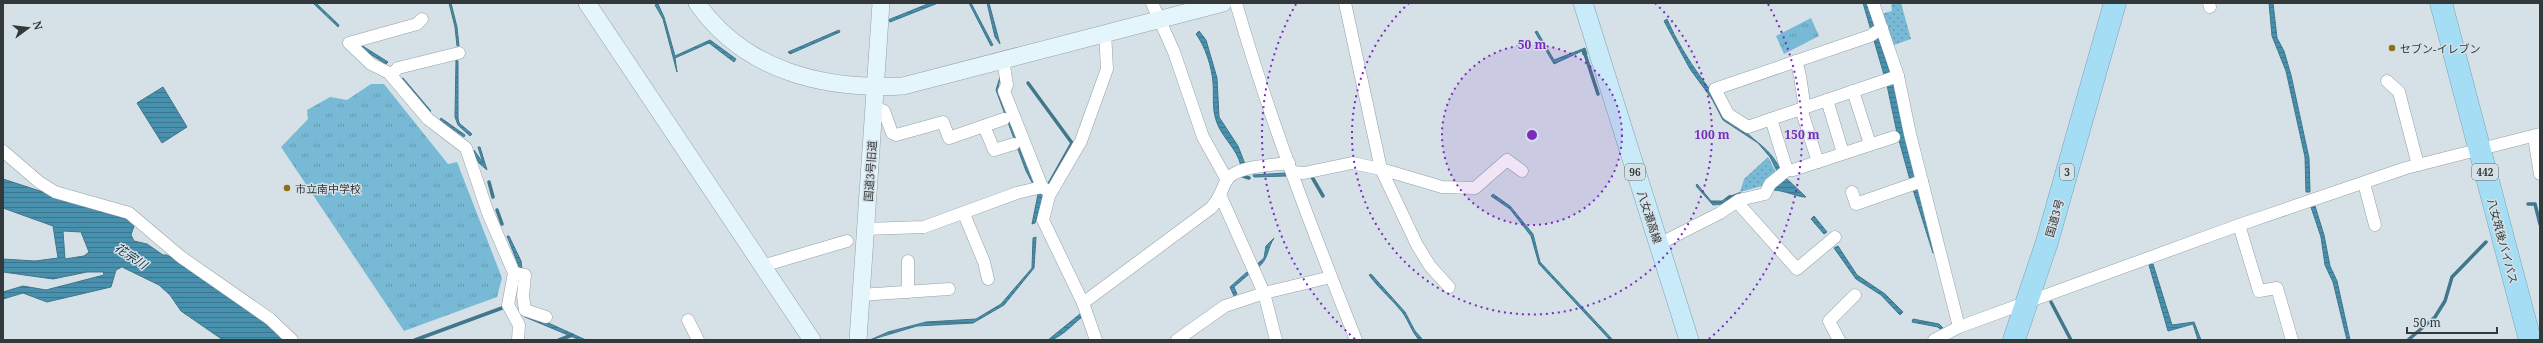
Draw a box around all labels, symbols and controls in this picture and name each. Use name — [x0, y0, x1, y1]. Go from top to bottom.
north arrow — [8, 8, 48, 48]
text: N — [30, 19, 47, 32]
text: 50 m — [1518, 36, 1546, 53]
place label: セブン-イレブン — [2400, 41, 2480, 56]
marker: セブン-イレブン — [2387, 43, 2397, 53]
text: 100 m — [1694, 126, 1730, 143]
text: 150 m — [1784, 126, 1820, 143]
centre of rings — [1525, 128, 1539, 142]
street label: 国道3号旧道 — [860, 140, 880, 202]
road number: 96 — [1625, 164, 1645, 180]
road number: 3 — [2060, 164, 2074, 180]
road number: 442 — [2472, 164, 2498, 180]
place label: 市立南中学校 — [295, 181, 361, 196]
marker: 市立南中学校 — [282, 183, 292, 193]
street label: 八女瀬高線 — [1634, 189, 1666, 245]
street label: 国道3号 — [2041, 197, 2067, 239]
street label: 八女筑後バイパス — [2484, 197, 2522, 285]
water label: 花宗川 — [111, 239, 152, 274]
scale bar — [2407, 309, 2497, 335]
text: 50 m — [2413, 314, 2441, 331]

